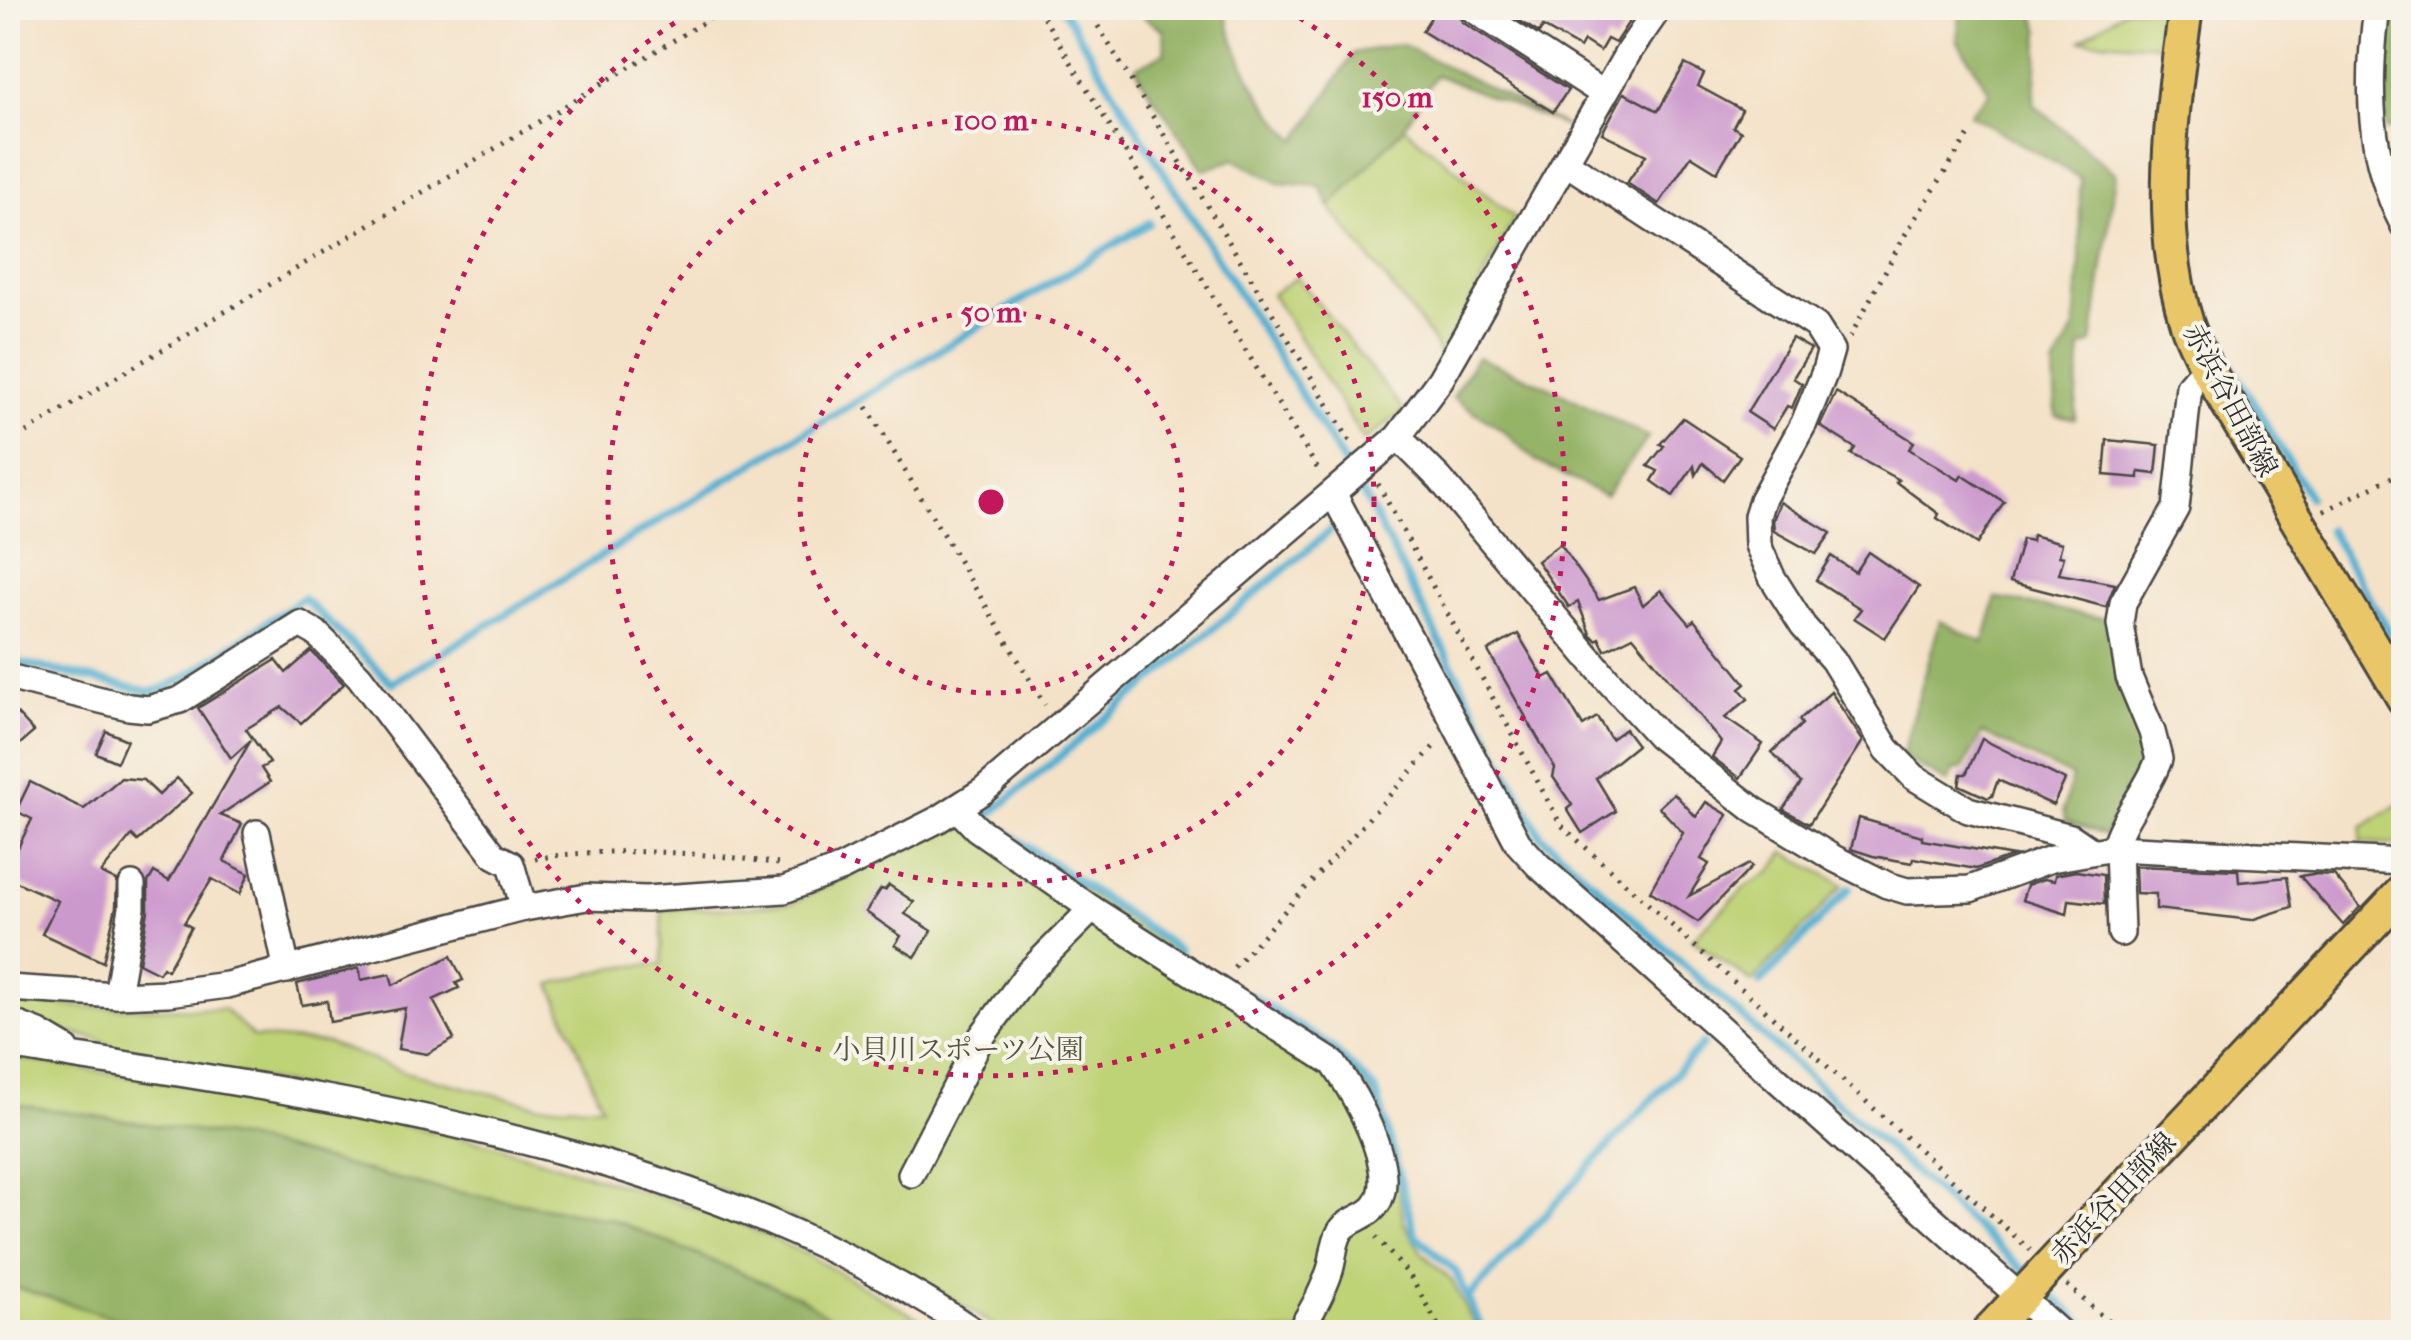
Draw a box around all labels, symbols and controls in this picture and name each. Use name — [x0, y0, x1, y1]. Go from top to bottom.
text: 150 m — [1361, 80, 1434, 115]
text: 100 m — [953, 103, 1030, 138]
text: 50 m — [961, 295, 1022, 330]
street label: 赤浜谷田部線 — [2177, 318, 2285, 482]
centre of rings — [973, 484, 1009, 520]
park label: 小貝川スポーツ公園 — [833, 1033, 1083, 1066]
street label: 赤浜谷田部線 — [2044, 1126, 2183, 1271]

